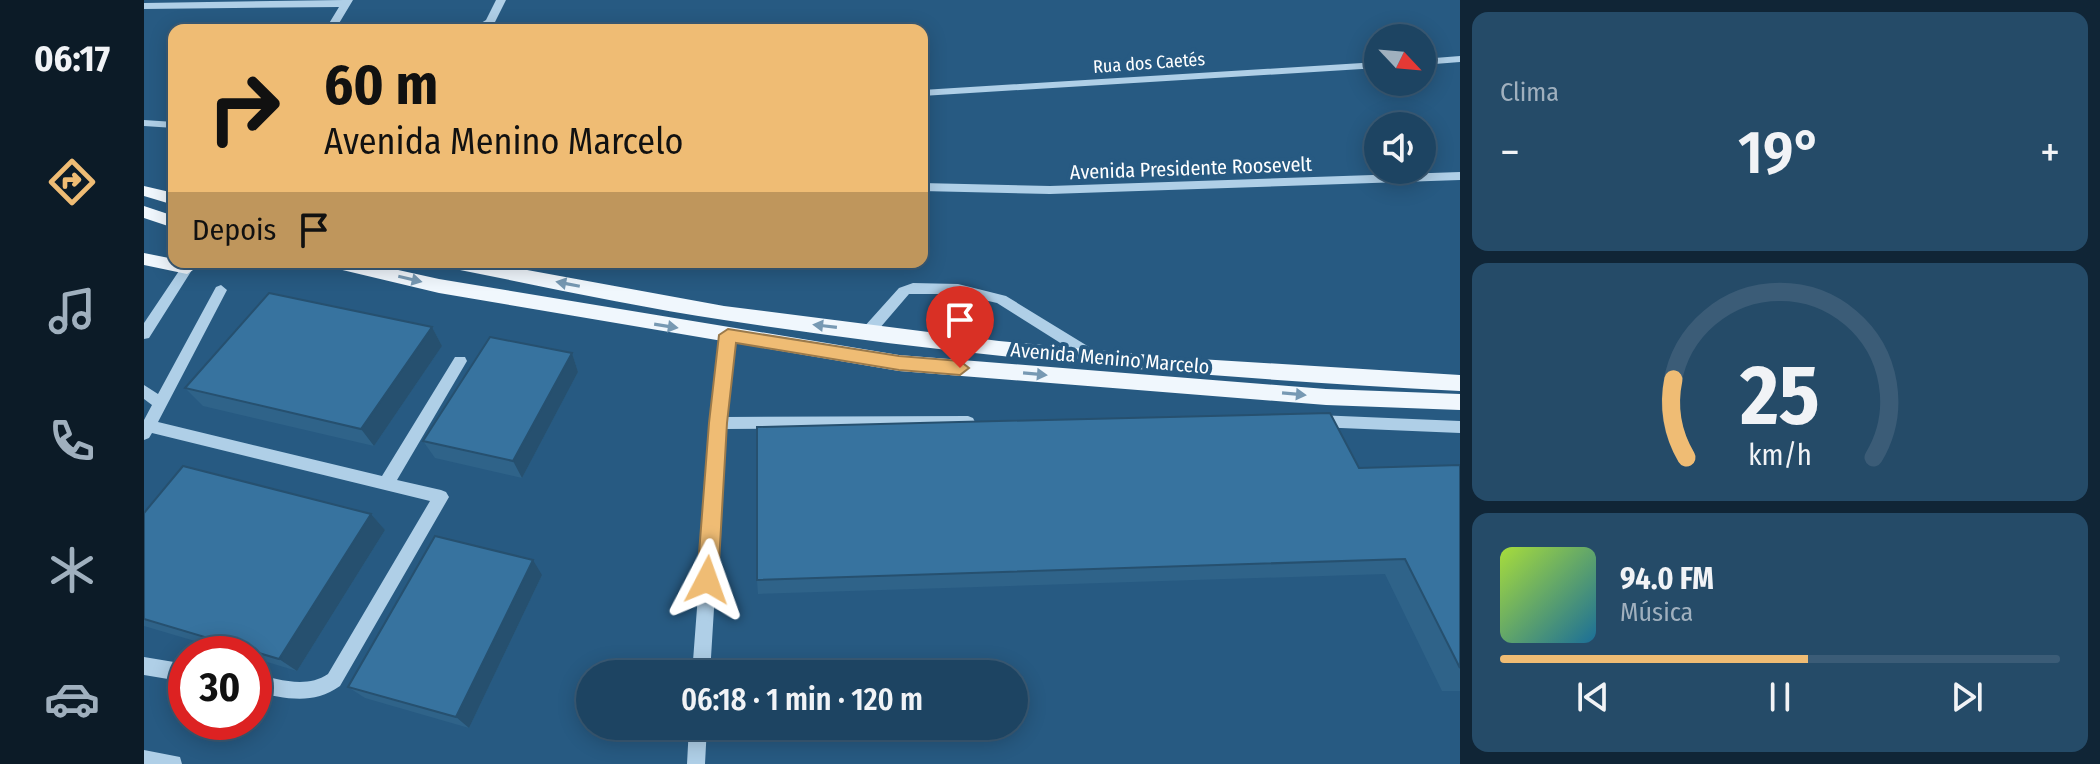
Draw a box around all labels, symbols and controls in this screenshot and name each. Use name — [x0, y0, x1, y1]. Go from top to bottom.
north arrow — [1364, 24, 1436, 96]
map controls — [1364, 24, 1436, 184]
text: 06:17 — [34, 37, 110, 81]
street label: Rua dos Caetés — [1092, 48, 1206, 78]
text: 60 m — [324, 52, 438, 119]
icon: right — [192, 56, 296, 160]
text: Clima — [1500, 77, 1559, 108]
button: sound — [1364, 112, 1436, 184]
text: 19° — [1738, 117, 1822, 189]
text: Avenida Menino Marcelo — [324, 120, 683, 164]
text: − — [1500, 126, 1520, 179]
text: + — [2040, 126, 2060, 179]
street label: Avenida Presidente Roosevelt — [1069, 152, 1313, 184]
icon: directions — [44, 154, 100, 210]
icon: arrive — [292, 208, 336, 252]
text: Depois — [192, 212, 276, 248]
one-way arrow — [398, 274, 423, 286]
one-way arrow — [556, 278, 581, 290]
icon: music — [44, 283, 100, 339]
pin — [926, 286, 994, 368]
icon: arrive — [938, 298, 982, 342]
one-way arrow — [812, 319, 837, 332]
one-way arrow — [654, 320, 679, 332]
street label: Avenida Menino Marcelo — [1009, 337, 1211, 379]
text: 25 — [1739, 346, 1820, 446]
one-way arrow — [1023, 368, 1048, 381]
one-way arrow — [1282, 388, 1307, 401]
icon: phone — [44, 413, 100, 469]
text: km/h — [1748, 438, 1812, 473]
position arrow — [665, 538, 749, 622]
icon: climate — [44, 542, 100, 598]
text: 94.0 FM — [1620, 561, 1714, 597]
text: Música — [1620, 597, 1693, 628]
speed limit sign: 30 — [168, 636, 272, 740]
icon: car — [44, 671, 100, 727]
icon: previous — [1571, 675, 1615, 719]
icon: pause — [1758, 675, 1802, 719]
icon: next — [1945, 675, 1989, 719]
text: 06:18 · 1 min · 120 m — [681, 682, 923, 718]

